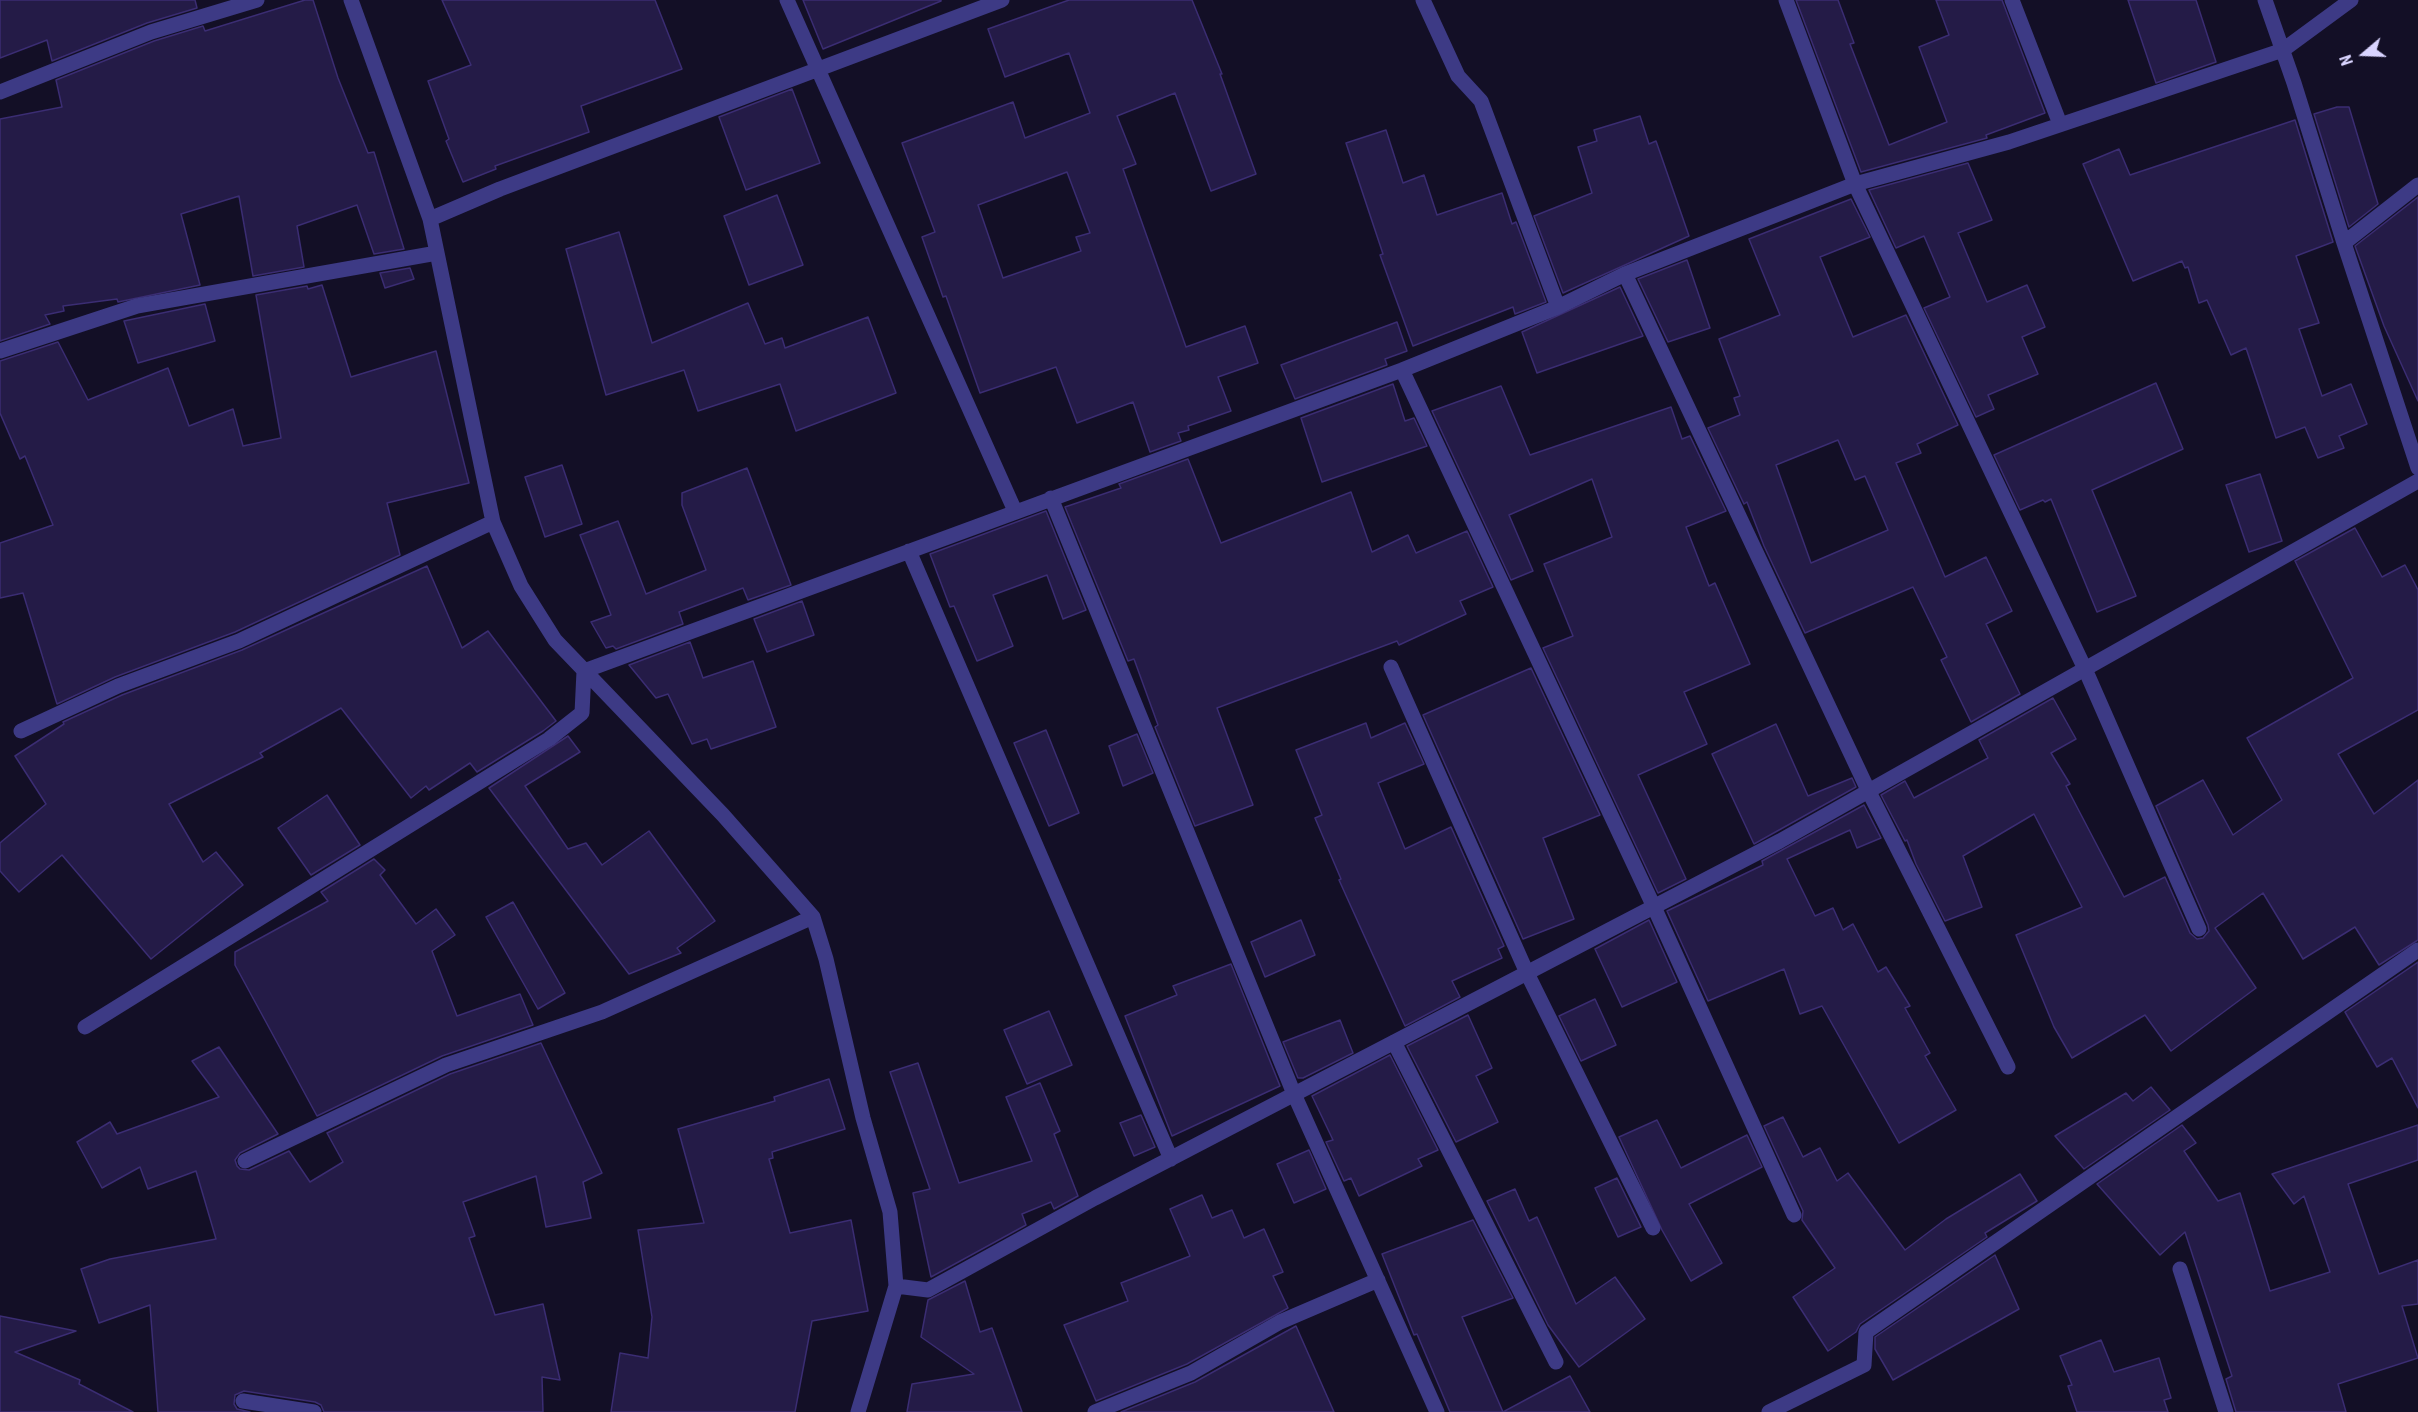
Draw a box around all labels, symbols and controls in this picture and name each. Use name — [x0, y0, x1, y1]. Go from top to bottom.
north arrow — [2334, 24, 2394, 84]
text: N — [2336, 52, 2357, 68]

